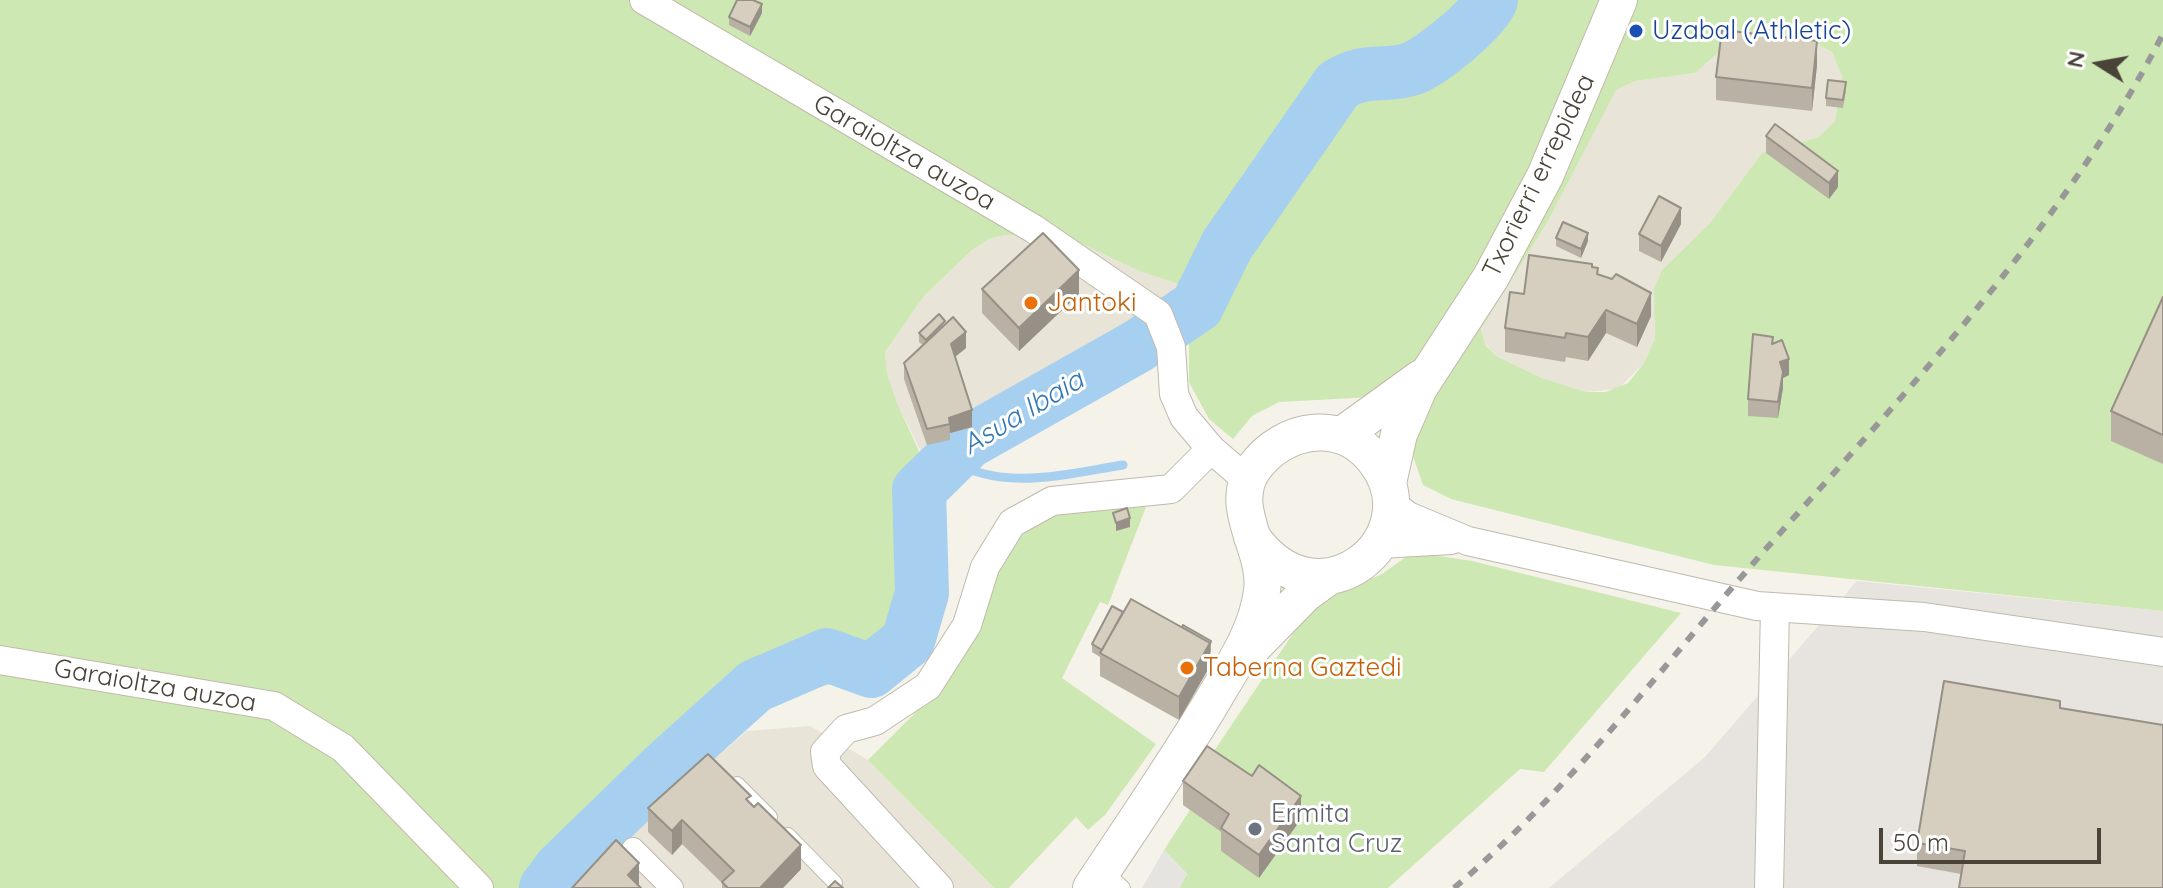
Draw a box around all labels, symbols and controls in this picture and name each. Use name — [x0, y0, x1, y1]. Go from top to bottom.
place label: Uzabal (Athletic) — [1652, 15, 1851, 47]
marker: Uzabal (Athletic) — [1627, 22, 1645, 40]
north arrow — [2059, 24, 2139, 104]
text: N — [2060, 49, 2091, 70]
street label: Txorierri errepidea — [1476, 69, 1602, 283]
street label: Garaioltza auzoa — [807, 88, 1001, 218]
place label: Jantoki — [1047, 287, 1137, 319]
marker: Jantoki — [1022, 294, 1040, 312]
water label: Asua Ibaia — [956, 364, 1090, 462]
place label: Taberna Gaztedi — [1203, 652, 1402, 684]
street label: Garaioltza auzoa — [51, 653, 259, 719]
marker: Taberna Gaztedi — [1178, 659, 1196, 677]
place label: Ermita Santa Cruz — [1271, 798, 1402, 860]
scale bar — [1883, 812, 2105, 862]
marker: Ermita Santa Cruz — [1246, 820, 1264, 838]
text: 50 m — [1893, 827, 1949, 857]

